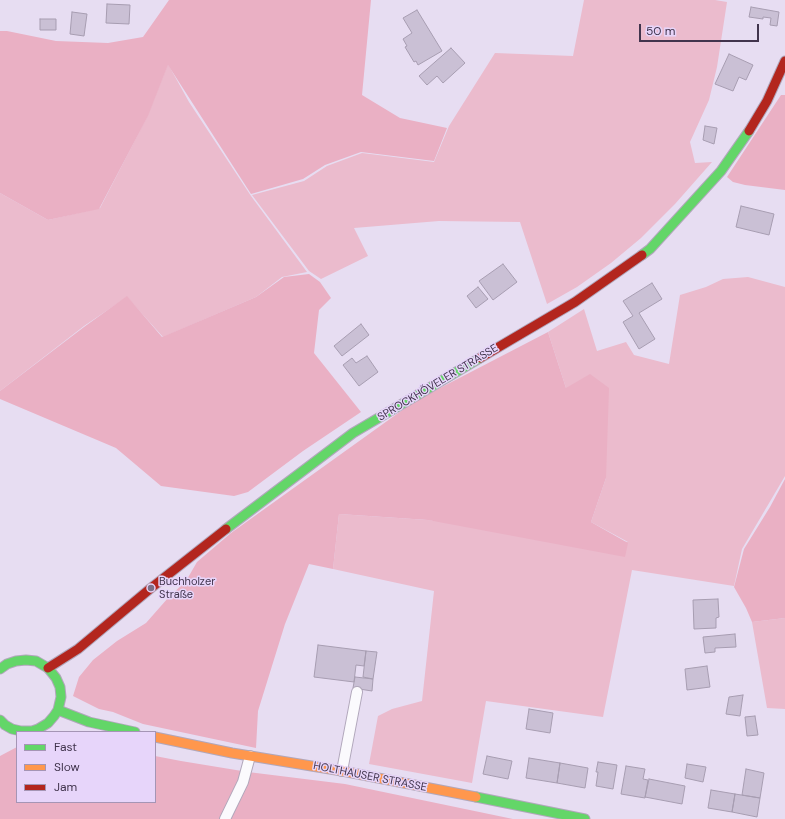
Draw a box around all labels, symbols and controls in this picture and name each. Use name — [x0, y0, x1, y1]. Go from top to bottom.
scale bar — [641, 16, 761, 42]
text: 50 m — [646, 23, 675, 39]
street label: SPROCKHÖVELER STRASSE — [375, 342, 501, 424]
place label: Buchholzer Straße — [159, 575, 215, 601]
marker: Buchholzer Straße — [146, 583, 156, 593]
legend — [16, 731, 156, 803]
text: Fast — [54, 739, 77, 755]
text: Slow — [54, 759, 80, 775]
street label: HOLTHAUSER STRASSE — [312, 759, 428, 795]
text: Jam — [54, 779, 77, 795]

